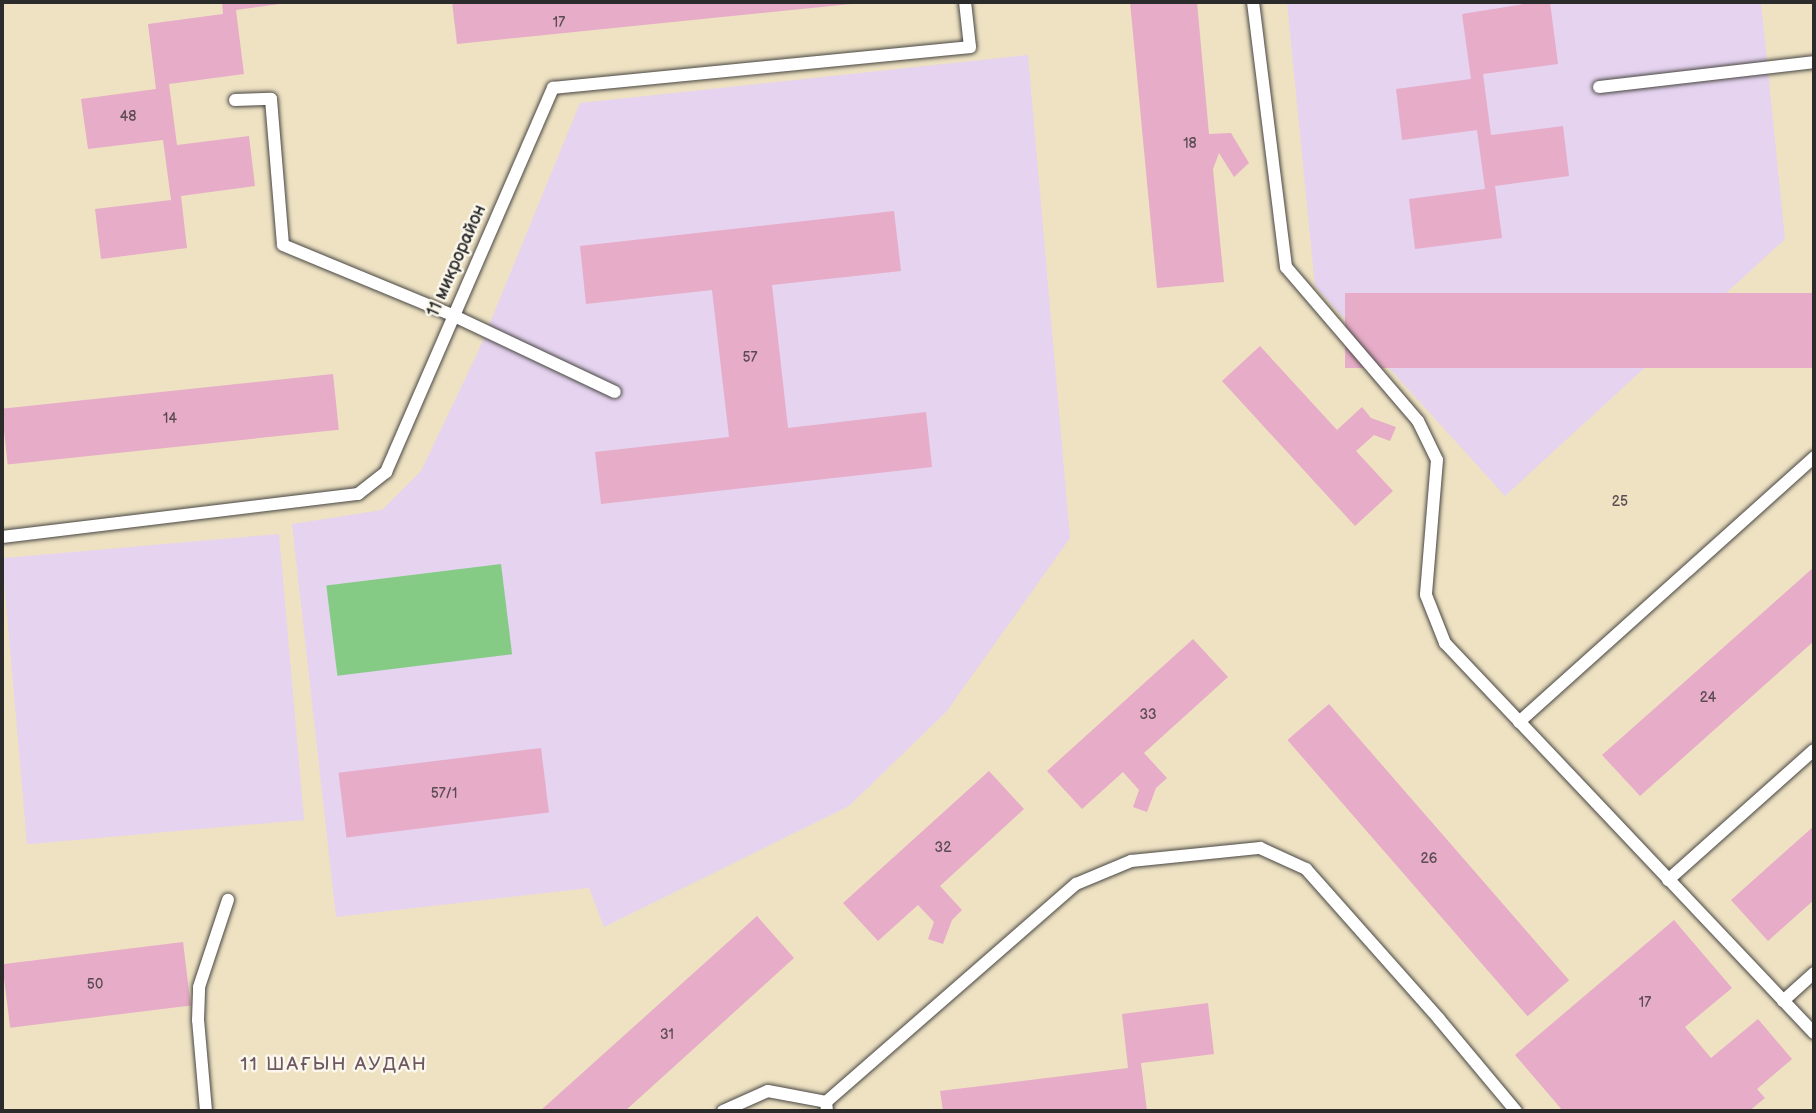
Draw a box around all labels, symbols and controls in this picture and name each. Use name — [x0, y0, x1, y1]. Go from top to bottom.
house number: 17 — [553, 15, 565, 31]
house number: 48 — [120, 109, 136, 125]
house number: 18 — [1183, 136, 1197, 152]
street label: 11 микрорайон — [423, 202, 491, 320]
house number: 57 — [743, 350, 757, 366]
house number: 14 — [163, 411, 177, 427]
house number: 25 — [1612, 494, 1628, 510]
house number: 24 — [1700, 690, 1716, 706]
house number: 33 — [1139, 707, 1157, 723]
house number: 57/1 — [431, 786, 457, 802]
house number: 32 — [935, 840, 951, 856]
house number: 26 — [1421, 851, 1437, 867]
house number: 50 — [87, 977, 103, 993]
house number: 17 — [1639, 995, 1651, 1011]
house number: 31 — [660, 1027, 674, 1043]
district label: 11 ШАҒЫН АУДАН — [242, 1054, 426, 1076]

